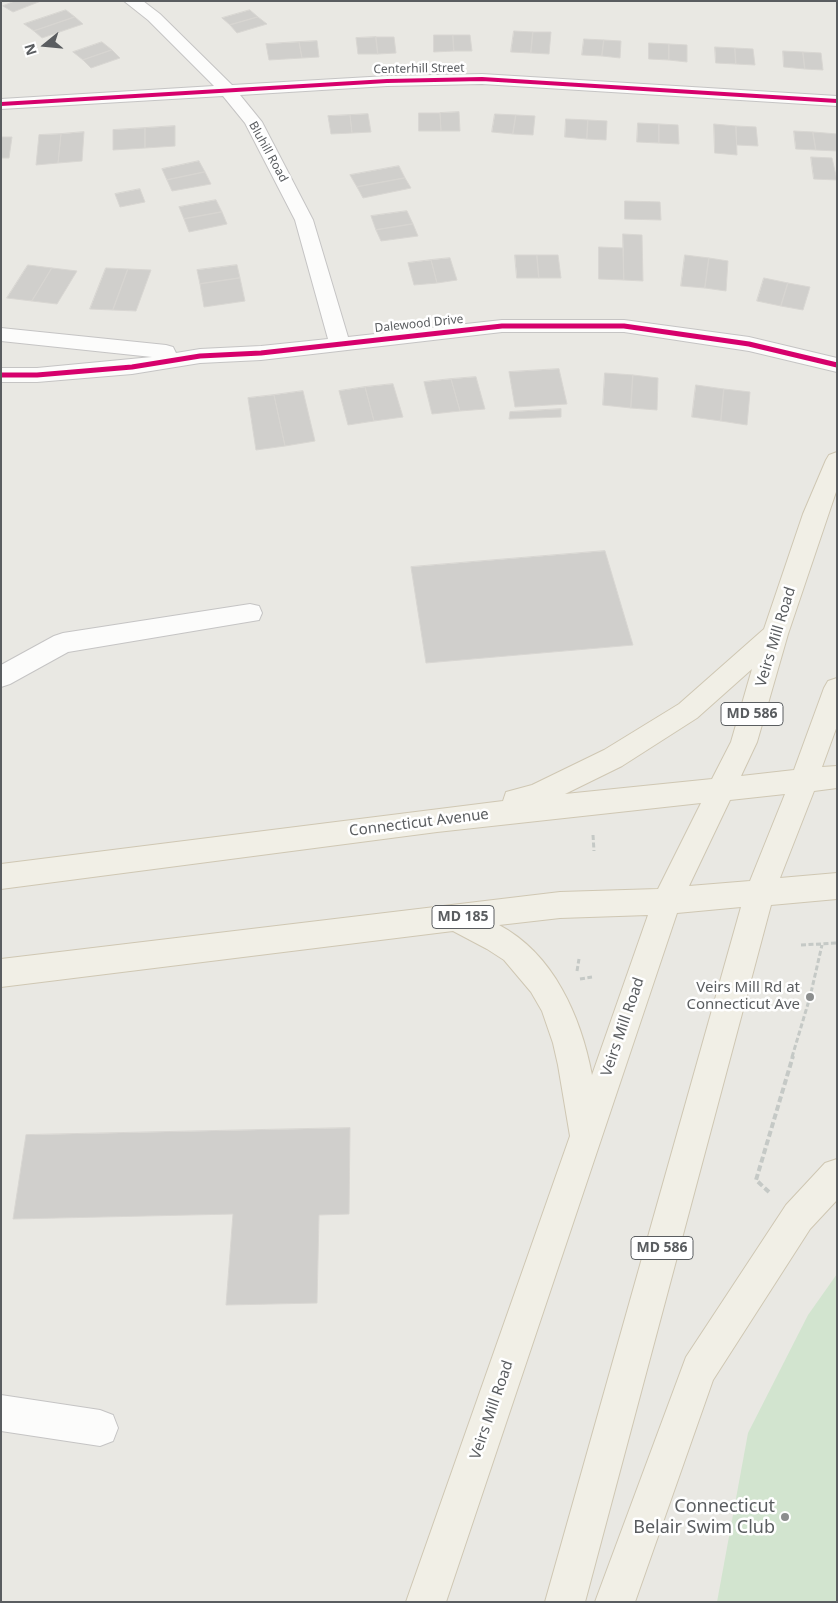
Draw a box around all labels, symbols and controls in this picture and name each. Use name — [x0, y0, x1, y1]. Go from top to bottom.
north arrow — [20, 20, 70, 70]
text: N — [19, 41, 41, 58]
street label: Centerhill Street — [373, 61, 465, 77]
street label: Bluhill Road — [245, 119, 291, 185]
street label: Dalewood Drive — [374, 312, 464, 336]
street label: Veirs Mill Road — [752, 585, 800, 689]
road number: MD 586 — [721, 702, 783, 726]
street label: Connecticut Avenue — [348, 806, 490, 840]
road number: MD 185 — [432, 906, 494, 929]
street label: Veirs Mill Road — [598, 975, 648, 1079]
place label: Veirs Mill Rd at Connecticut Ave — [687, 979, 800, 1014]
marker: Veirs Mill Rd at Connecticut Ave — [804, 991, 816, 1003]
road number: MD 586 — [631, 1236, 693, 1260]
street label: Veirs Mill Road — [467, 1358, 517, 1462]
place label: Connecticut Belair Swim Club — [633, 1496, 775, 1538]
marker: Connecticut Belair Swim Club — [779, 1511, 791, 1523]

